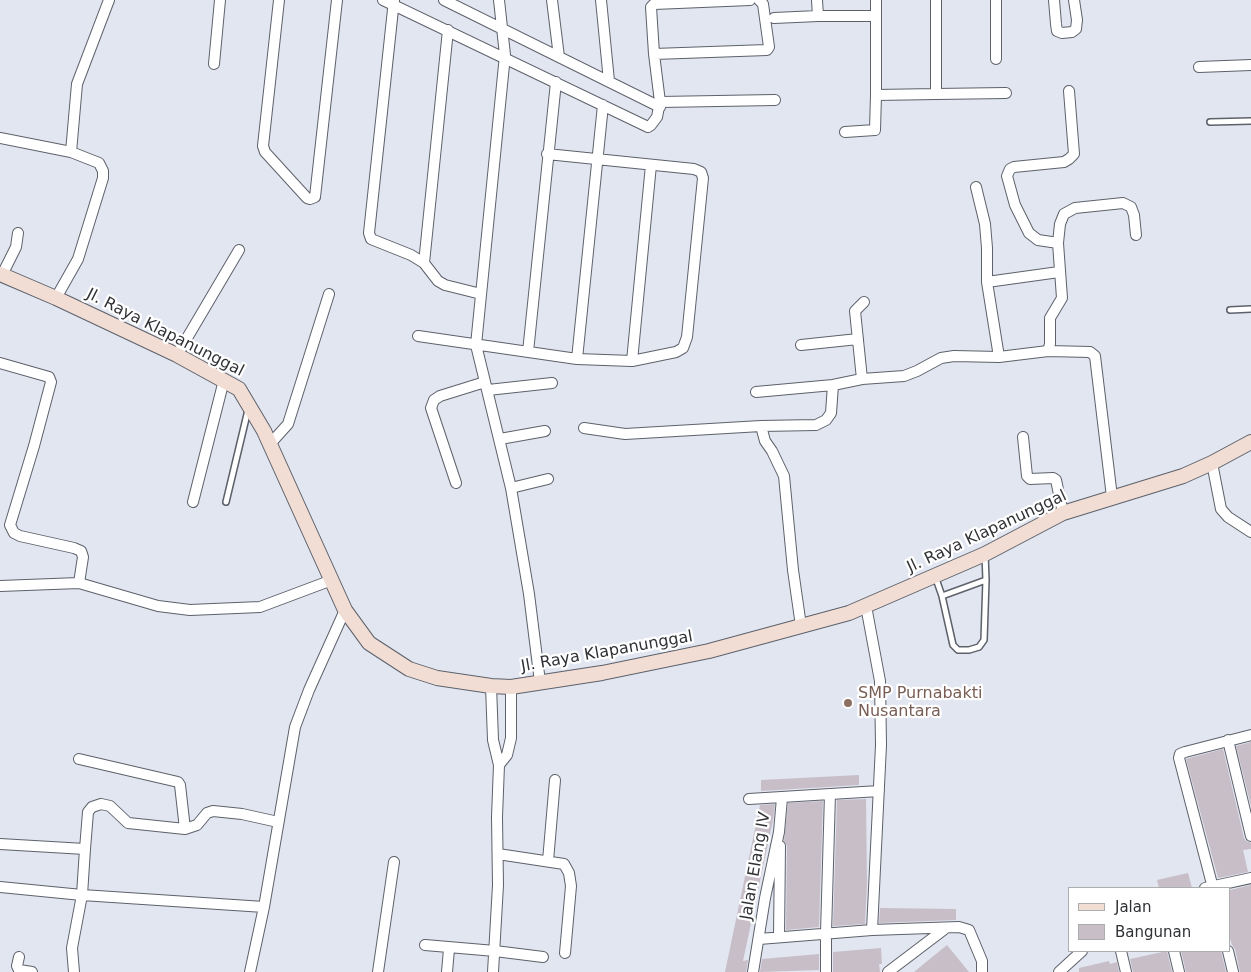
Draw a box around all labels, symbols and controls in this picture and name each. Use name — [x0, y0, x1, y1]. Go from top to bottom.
street label: Jl. Raya Klapanunggal — [83, 285, 247, 381]
street label: Jl. Raya Klapanunggal — [904, 487, 1070, 577]
street label: Jl. Raya Klapanunggal — [520, 627, 694, 677]
place label: SMP Purnabakti Nusantara — [858, 684, 982, 722]
marker: SMP Purnabakti Nusantara — [842, 697, 854, 709]
street label: Jalan Elang IV — [737, 810, 775, 922]
legend — [1068, 887, 1231, 952]
text: Jalan — [1115, 898, 1151, 916]
text: Bangunan — [1115, 923, 1191, 941]

